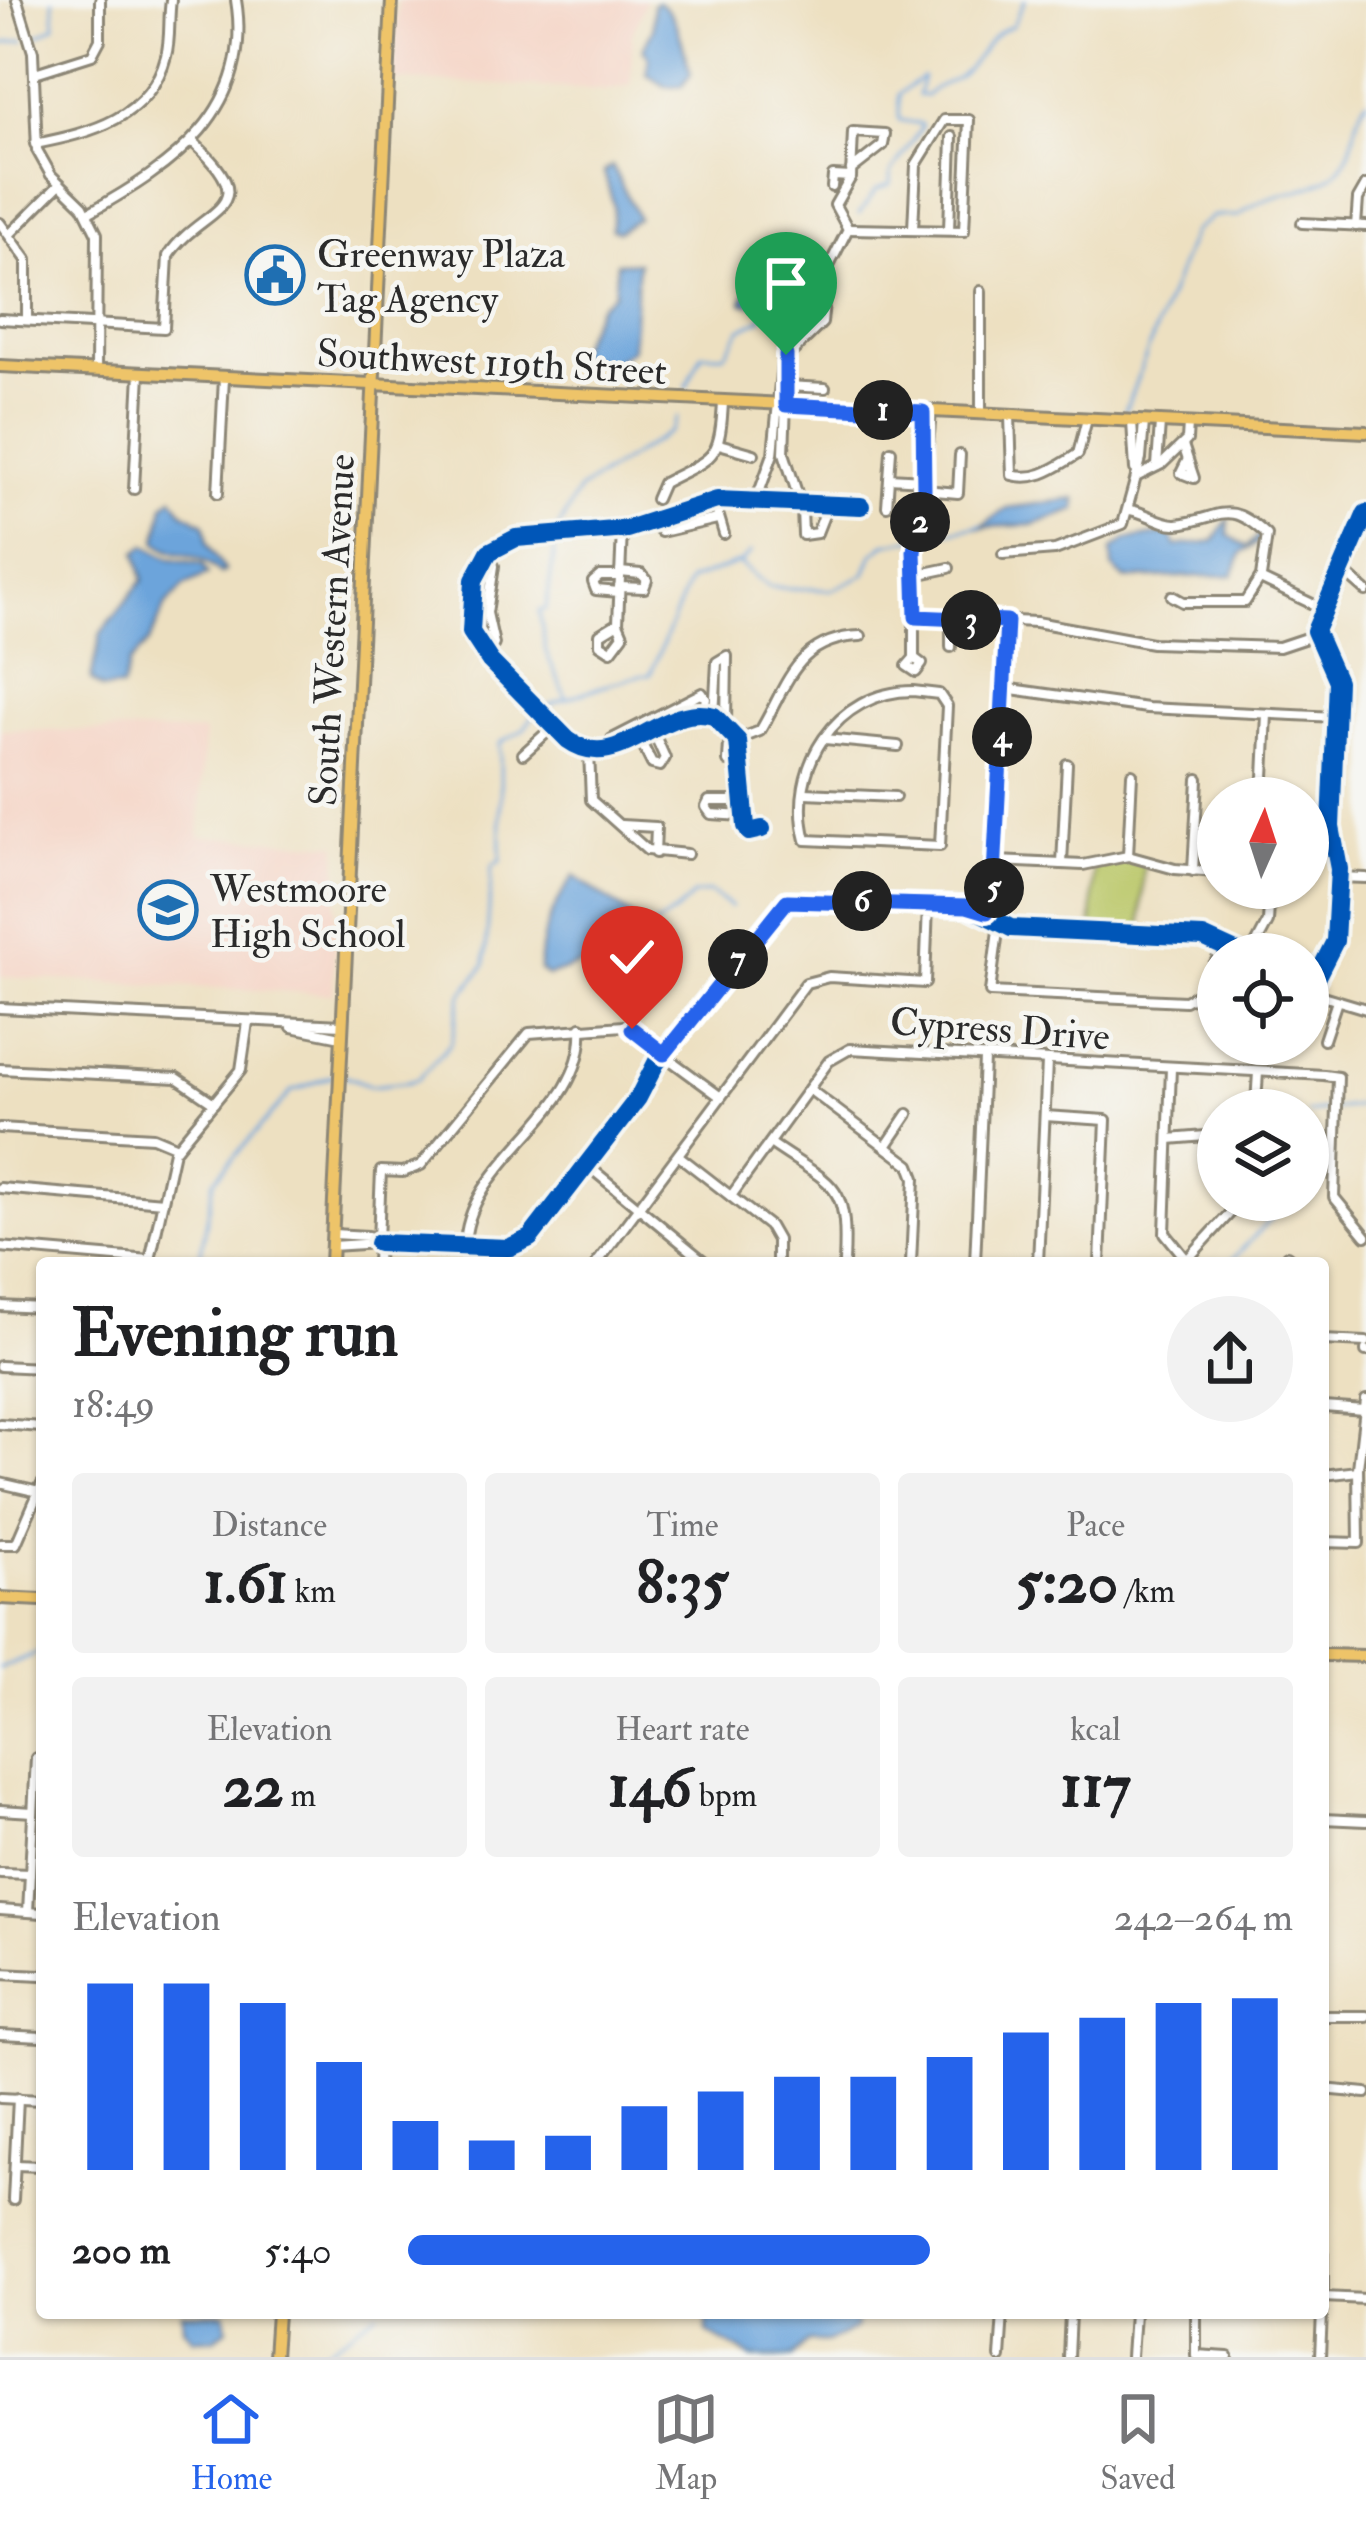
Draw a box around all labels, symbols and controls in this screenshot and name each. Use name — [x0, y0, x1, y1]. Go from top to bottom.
place label: Greenway Plaza Tag Agency — [317, 230, 566, 324]
pin — [735, 232, 837, 355]
public building icon: Greenway Plaza Tag Agency — [244, 244, 306, 306]
icon: arrive — [753, 250, 819, 316]
street label: Southwest 119th Street — [316, 329, 668, 396]
pin: 1 — [853, 380, 913, 440]
text: 1 — [877, 389, 889, 430]
street label: South Western Avenue — [299, 453, 366, 807]
pin: 2 — [890, 492, 950, 552]
text: 2 — [912, 501, 928, 542]
pin: 3 — [941, 590, 1001, 650]
text: 3 — [965, 599, 977, 640]
pin: 4 — [972, 707, 1032, 767]
text: 4 — [993, 716, 1011, 757]
north arrow — [1197, 777, 1329, 909]
map controls — [1197, 777, 1329, 1221]
pin: 5 — [964, 858, 1024, 918]
place label: Westmoore High School — [209, 865, 405, 959]
text: 5 — [987, 867, 1001, 908]
pin: 6 — [832, 871, 892, 931]
school or university icon: Westmoore High School — [137, 879, 199, 941]
text: 6 — [854, 880, 870, 921]
pin — [581, 906, 683, 1029]
icon: check — [599, 924, 665, 990]
pin: 7 — [708, 929, 768, 989]
button: locate — [1197, 933, 1329, 1065]
text: 7 — [730, 938, 746, 979]
street label: Cypress Drive — [888, 997, 1111, 1062]
button: layers — [1197, 1089, 1329, 1221]
text: Evening run — [72, 1293, 398, 1376]
button: share — [1167, 1296, 1293, 1422]
text: 18:49 — [72, 1380, 155, 1429]
text: Distance — [212, 1505, 327, 1546]
text: Time — [646, 1505, 719, 1546]
text: Pace — [1066, 1505, 1125, 1546]
text: 1.61 — [203, 1546, 288, 1621]
text: 8:35 — [636, 1546, 729, 1621]
text: 5:20 — [1016, 1546, 1118, 1621]
text: km — [288, 1571, 336, 1612]
text: /km — [1118, 1571, 1175, 1612]
text: Elevation — [207, 1709, 332, 1750]
text: Heart rate — [615, 1709, 750, 1750]
text: kcal — [1070, 1709, 1121, 1750]
text: 22 — [223, 1750, 284, 1825]
text: 146 — [608, 1750, 692, 1825]
text: 117 — [1060, 1750, 1131, 1825]
text: m — [284, 1775, 316, 1816]
text: bpm — [692, 1775, 757, 1816]
text: Elevation — [72, 1893, 221, 1942]
text: 242–264 m — [1114, 1893, 1293, 1942]
text: 200 m — [72, 2226, 170, 2275]
text: 5:40 — [264, 2226, 332, 2275]
tab: Home — [190, 2386, 272, 2499]
tab: Map — [653, 2386, 719, 2499]
tab: Saved — [1100, 2386, 1176, 2499]

